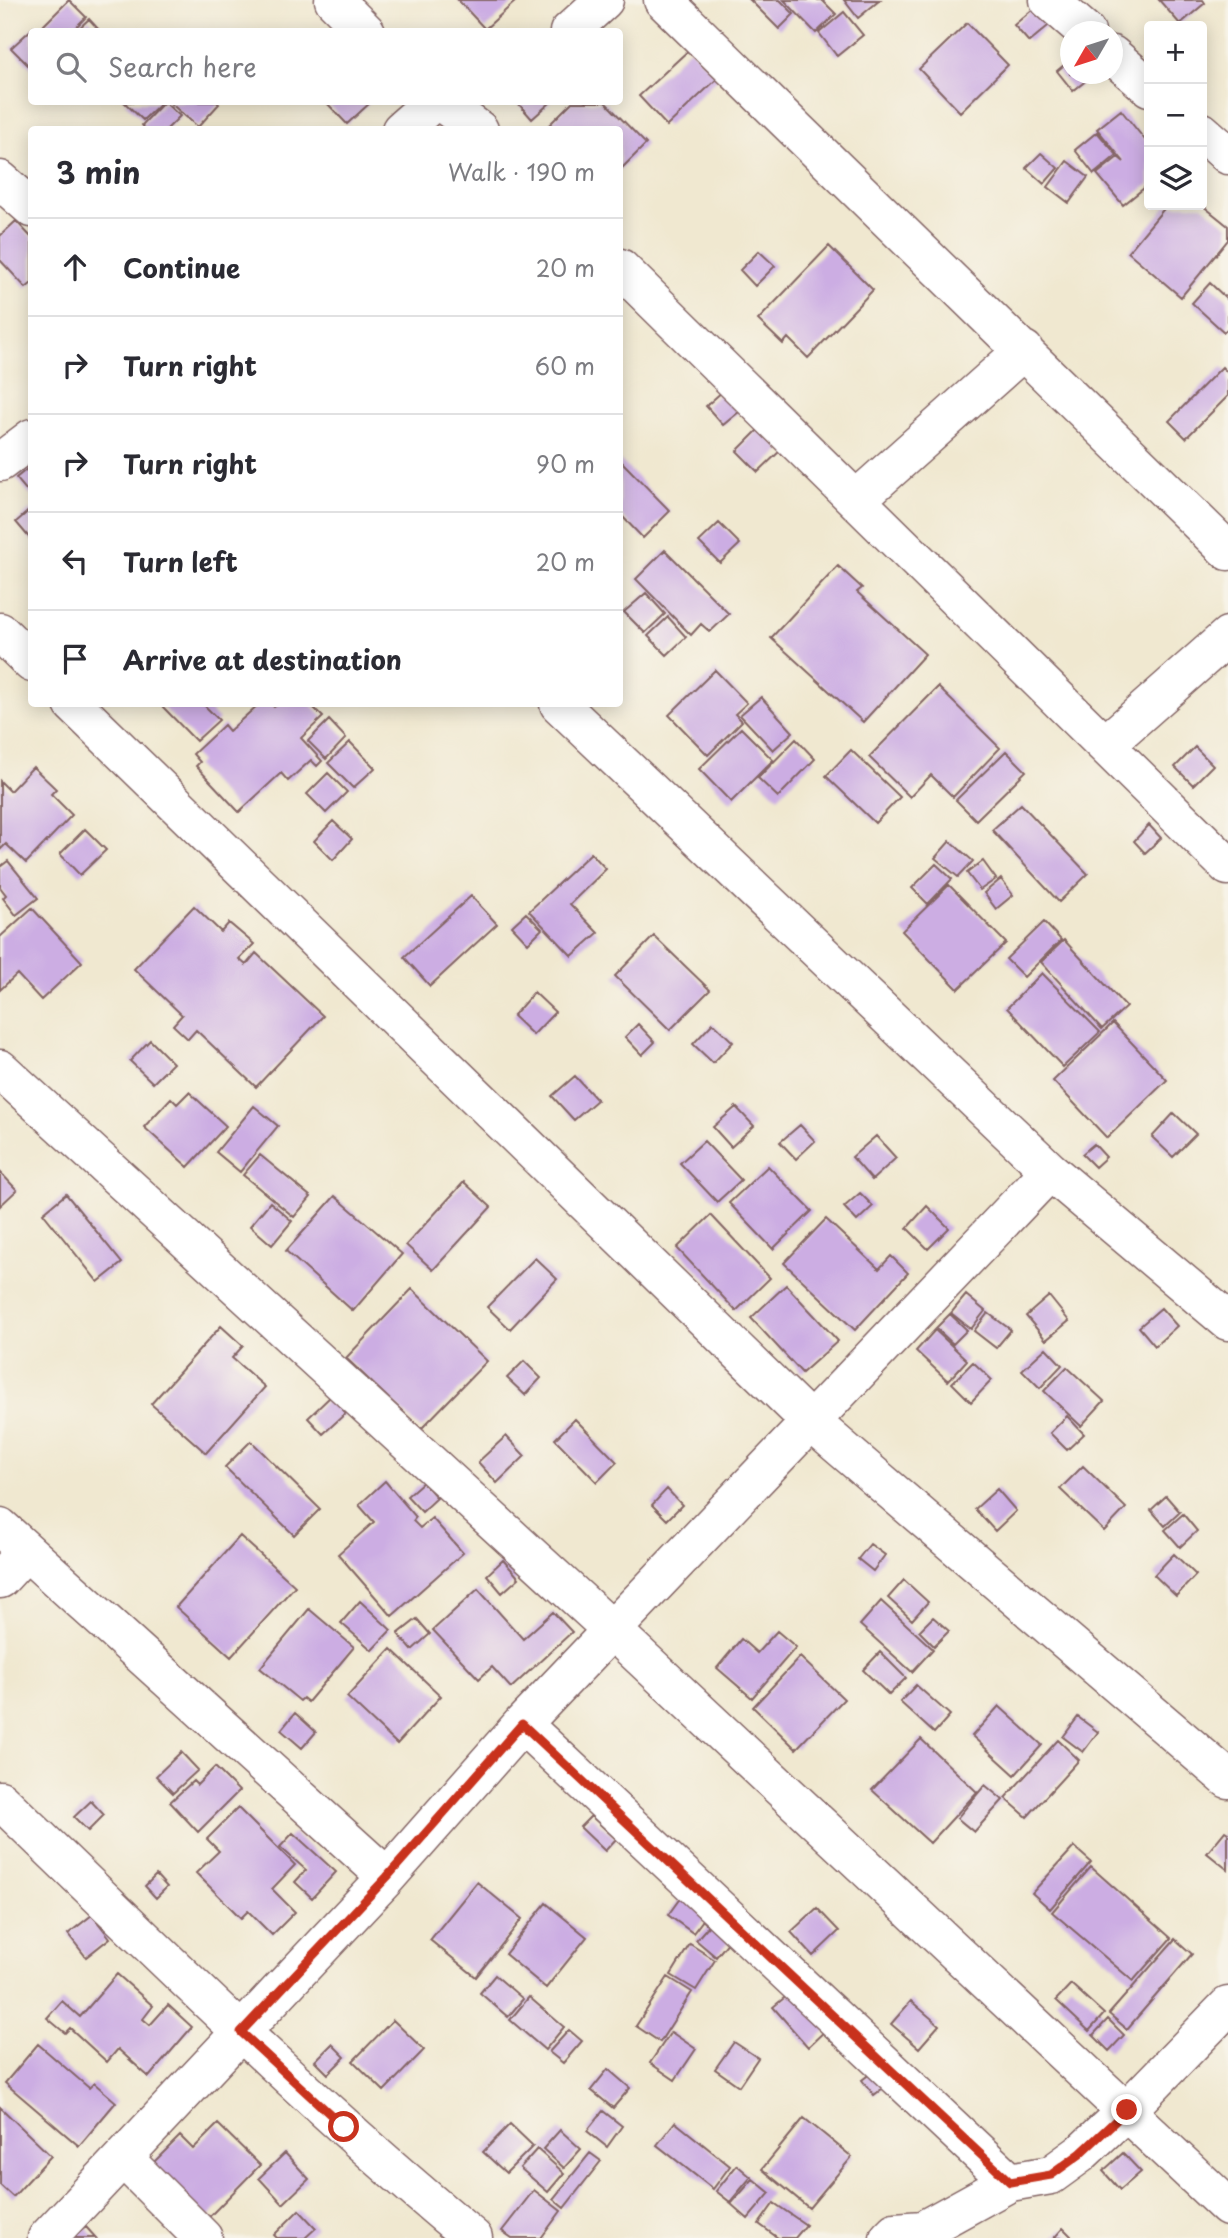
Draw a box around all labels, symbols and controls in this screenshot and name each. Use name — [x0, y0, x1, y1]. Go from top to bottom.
north arrow — [1060, 21, 1123, 84]
map controls — [1144, 21, 1207, 210]
button: + — [1144, 21, 1207, 84]
search box — [28, 28, 623, 105]
text: Search here — [108, 47, 257, 86]
icon: search — [52, 48, 90, 86]
button: − — [1144, 84, 1207, 147]
button: layers — [1144, 147, 1207, 210]
text: 3 min — [56, 149, 141, 194]
text: Walk · 190 m — [448, 154, 595, 189]
icon: ahead — [56, 248, 94, 286]
text: Continue — [123, 248, 240, 287]
text: 20 m — [536, 250, 595, 285]
icon: right — [56, 346, 94, 384]
text: Turn right — [123, 346, 257, 385]
text: 60 m — [535, 348, 595, 383]
icon: right — [56, 444, 94, 482]
text: Turn right — [123, 444, 257, 483]
text: 90 m — [536, 446, 595, 481]
icon: left — [56, 542, 94, 580]
text: Turn left — [123, 542, 238, 581]
text: 20 m — [536, 544, 595, 579]
icon: arrive — [56, 640, 94, 678]
text: Arrive at destination — [123, 640, 402, 679]
route end — [1111, 2094, 1142, 2125]
route start — [328, 2111, 359, 2142]

